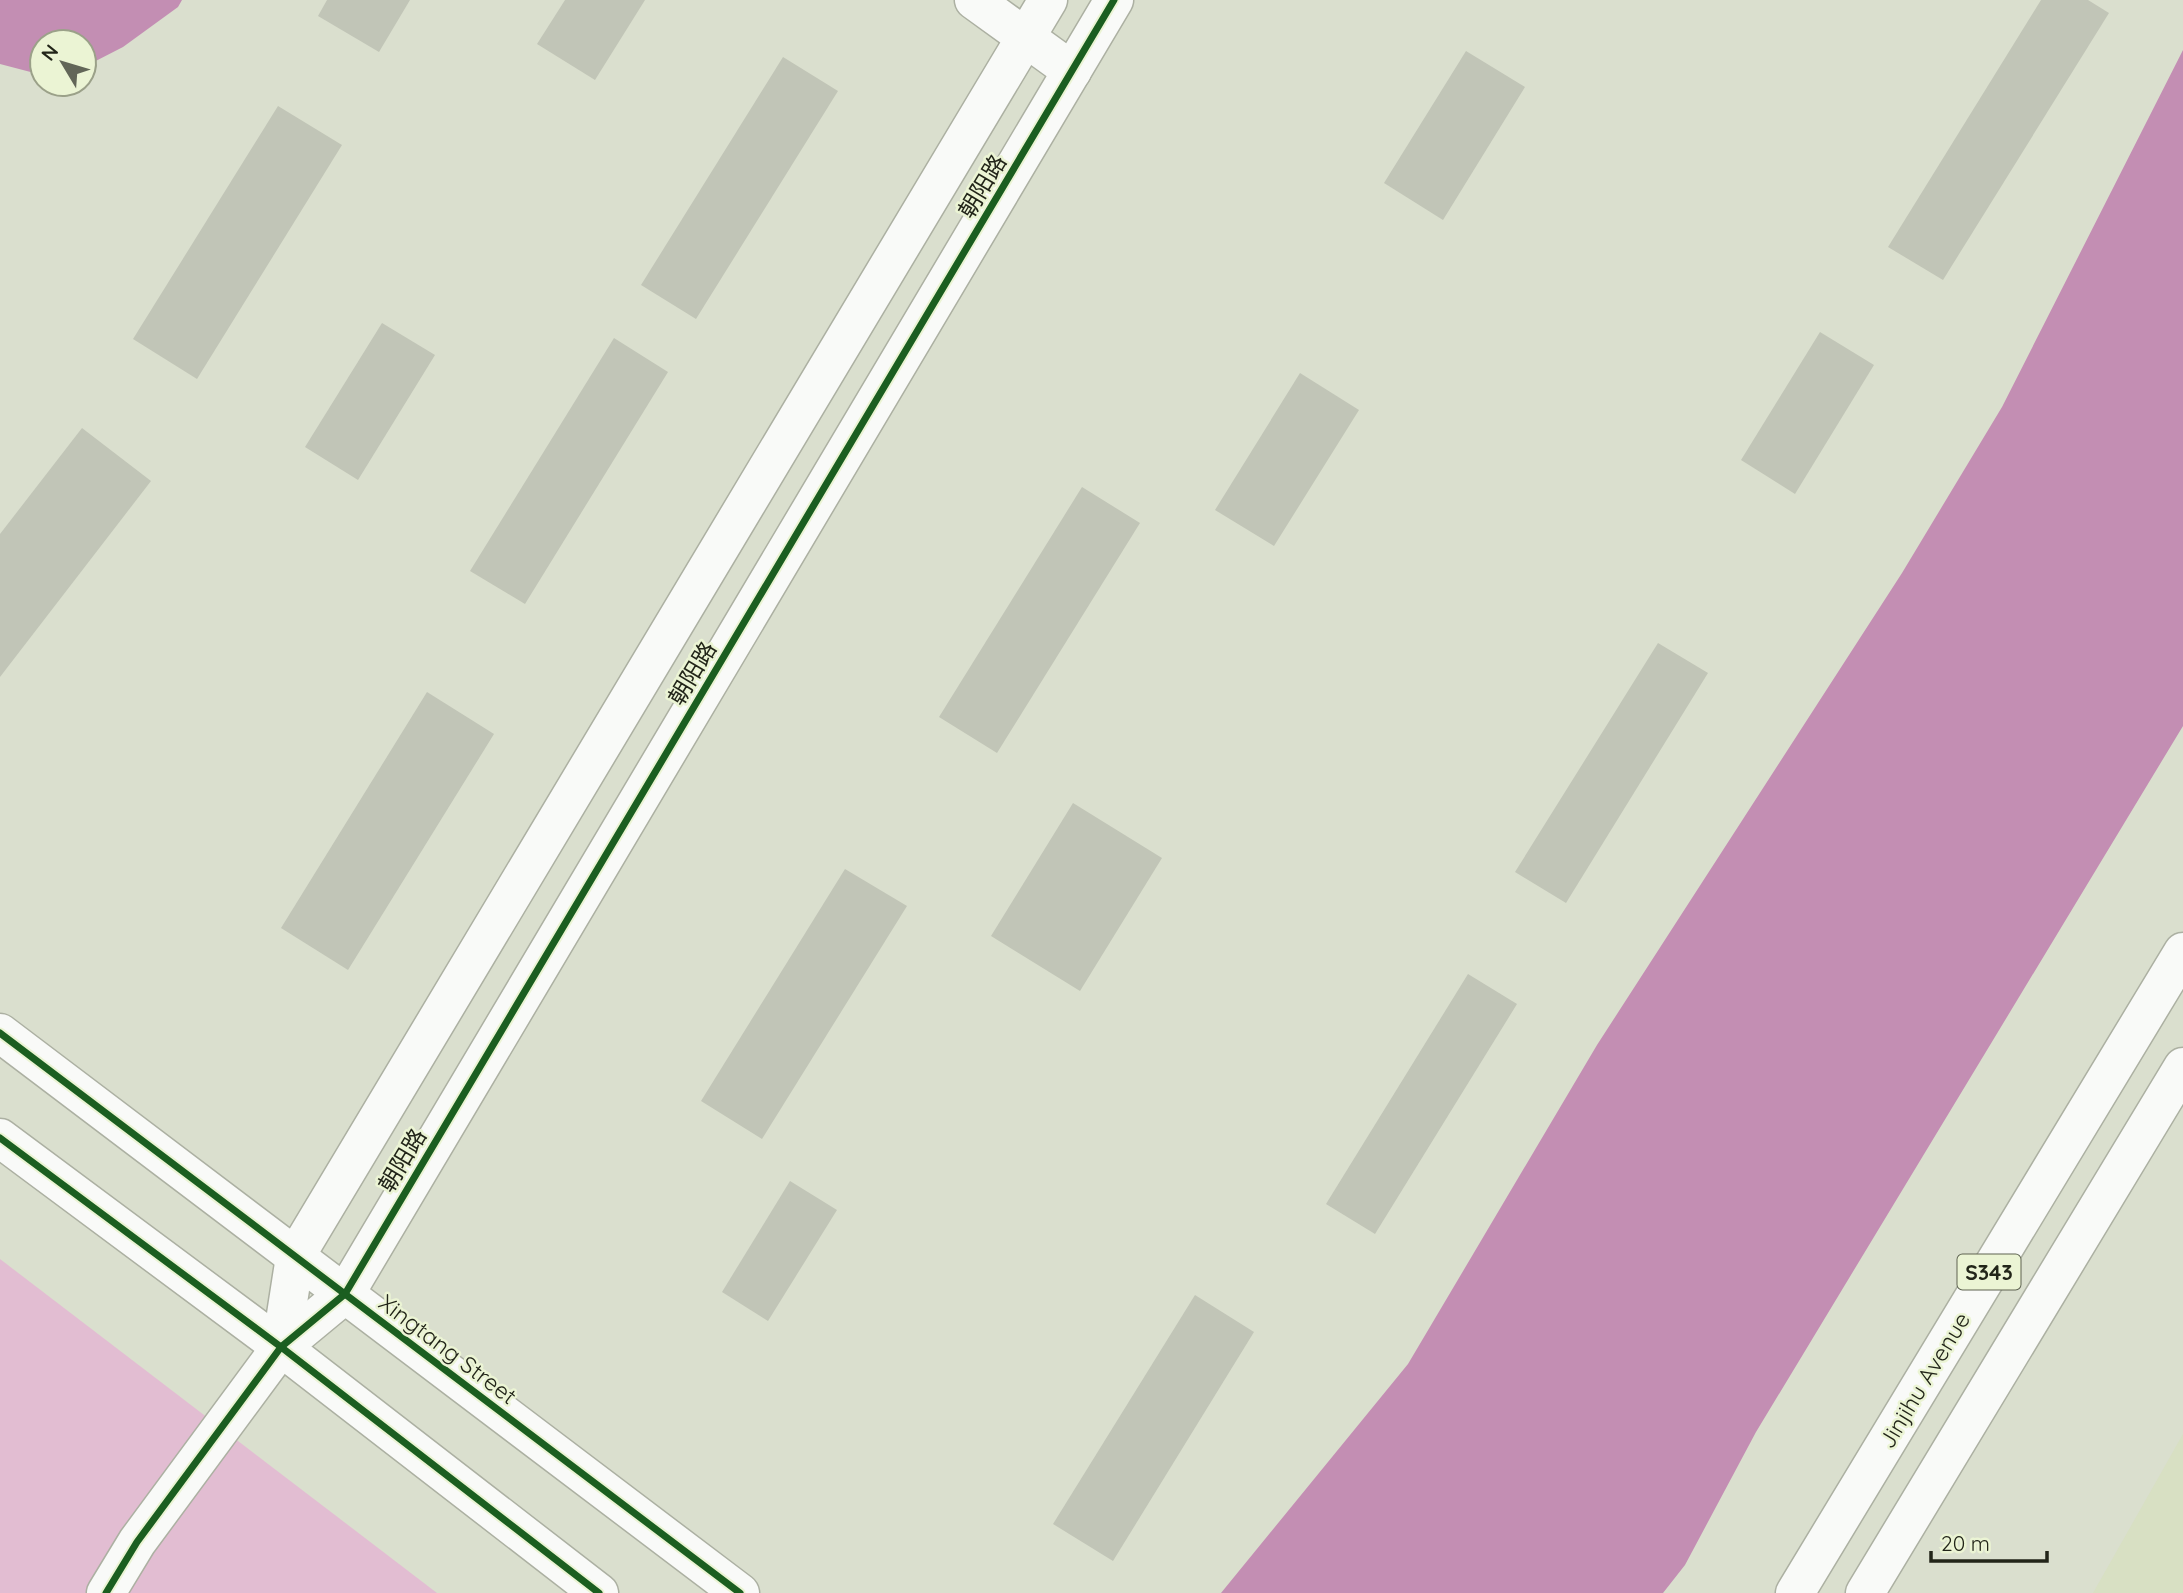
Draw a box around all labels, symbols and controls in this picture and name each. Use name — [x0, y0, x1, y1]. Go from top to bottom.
north arrow — [28, 28, 98, 98]
text: N — [36, 40, 63, 65]
street label: 朝阳路 — [952, 149, 1012, 223]
street label: 朝阳路 — [662, 636, 722, 710]
street label: 朝阳路 — [372, 1123, 432, 1197]
road number: S343 — [1958, 1254, 2021, 1290]
street label: Xingtang Street — [373, 1288, 523, 1410]
street label: Jinjihu Avenue — [1872, 1307, 1976, 1453]
scale bar — [1931, 1520, 2046, 1564]
text: 20 m — [1941, 1530, 1990, 1556]

